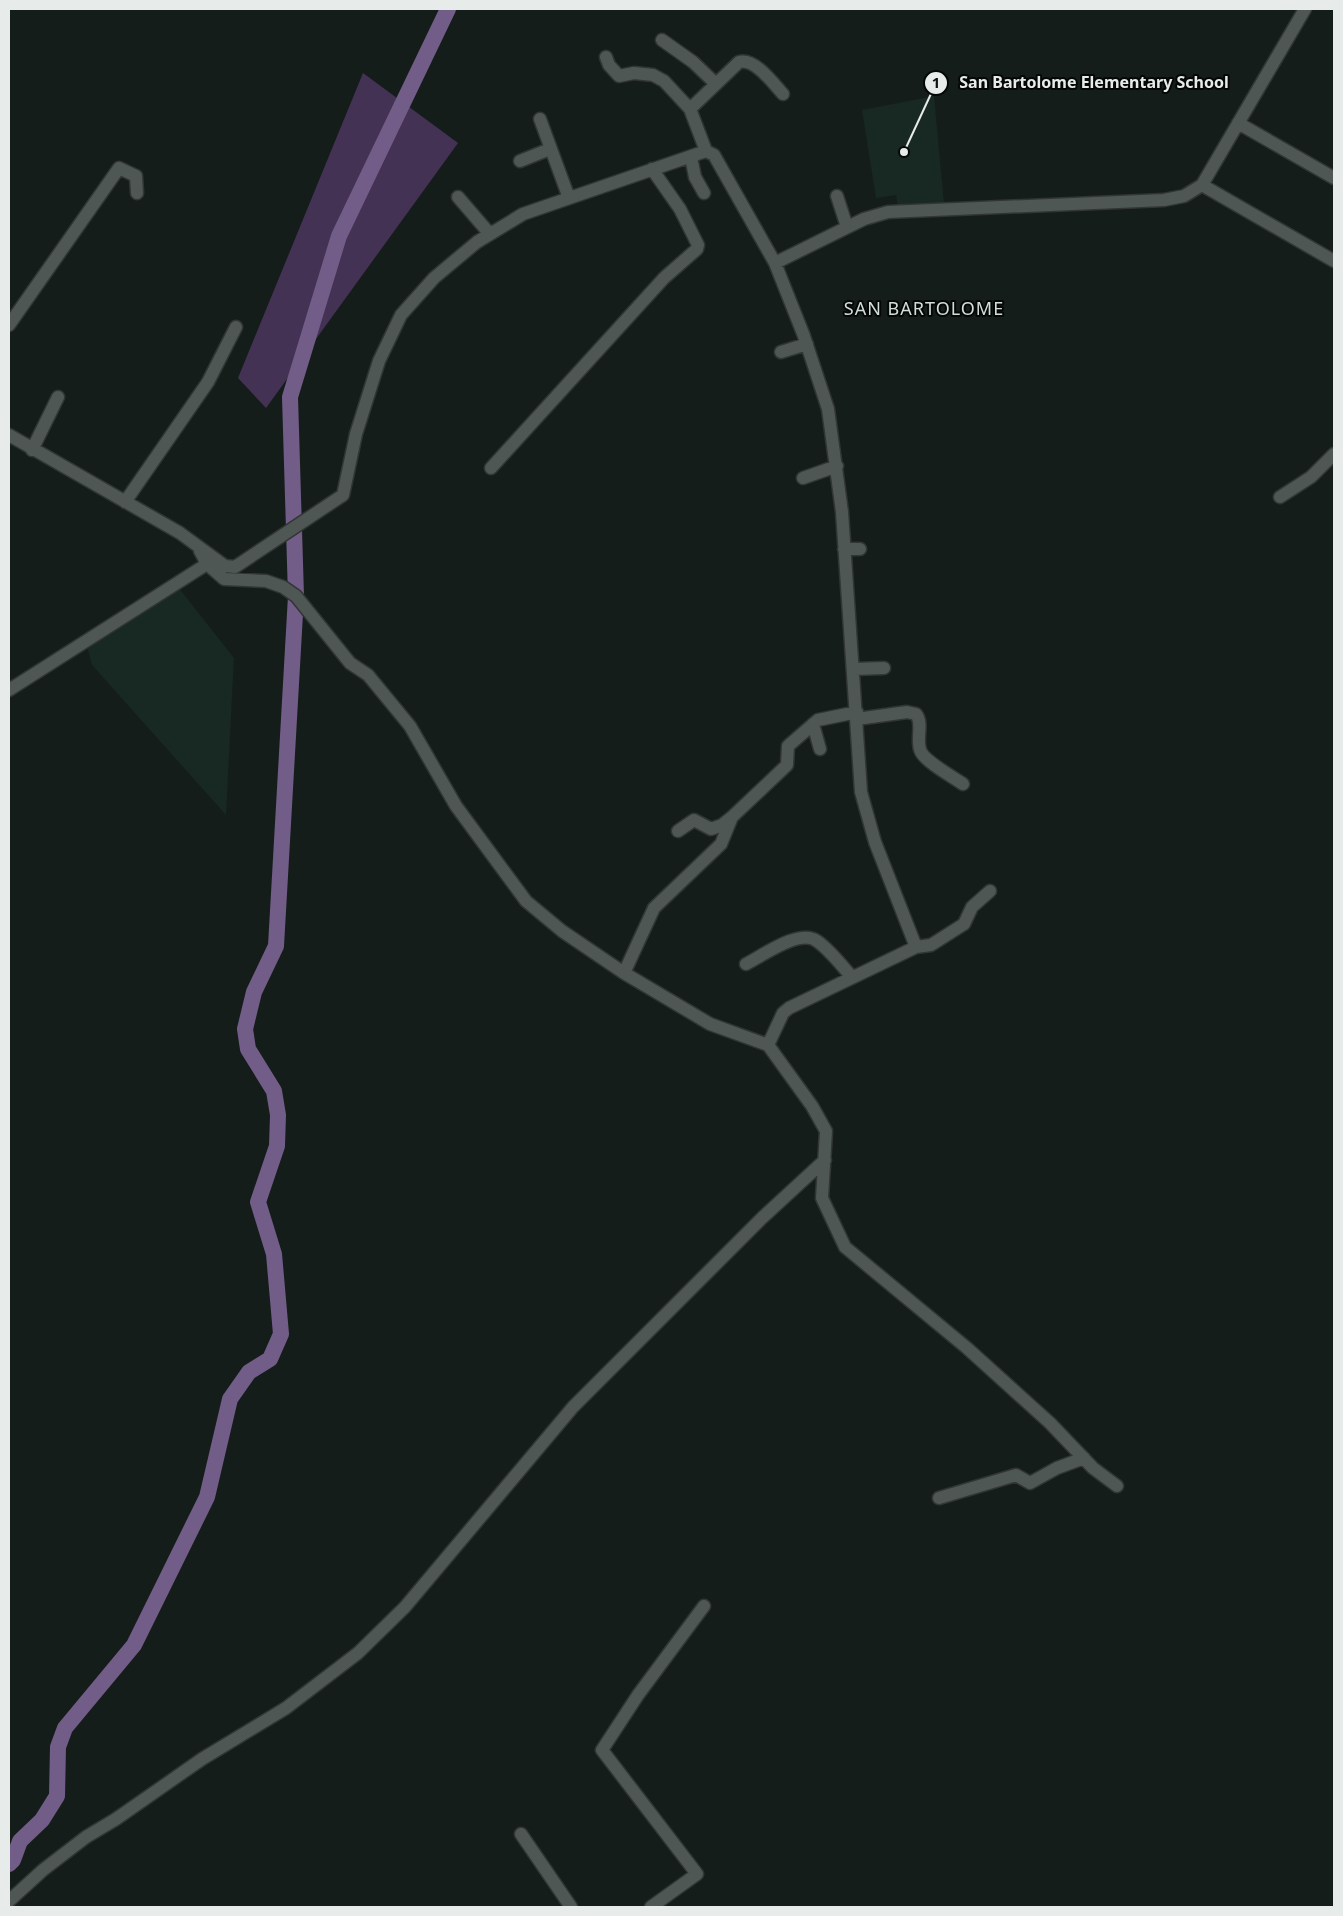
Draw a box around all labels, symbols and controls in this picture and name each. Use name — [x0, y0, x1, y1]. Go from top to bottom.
callout: San Bartolome Elementary School — [924, 67, 1238, 98]
text: San Bartolome Elementary School — [959, 71, 1229, 93]
text: 1 — [932, 72, 940, 92]
district label: SAN BARTOLOME — [844, 296, 1004, 320]

